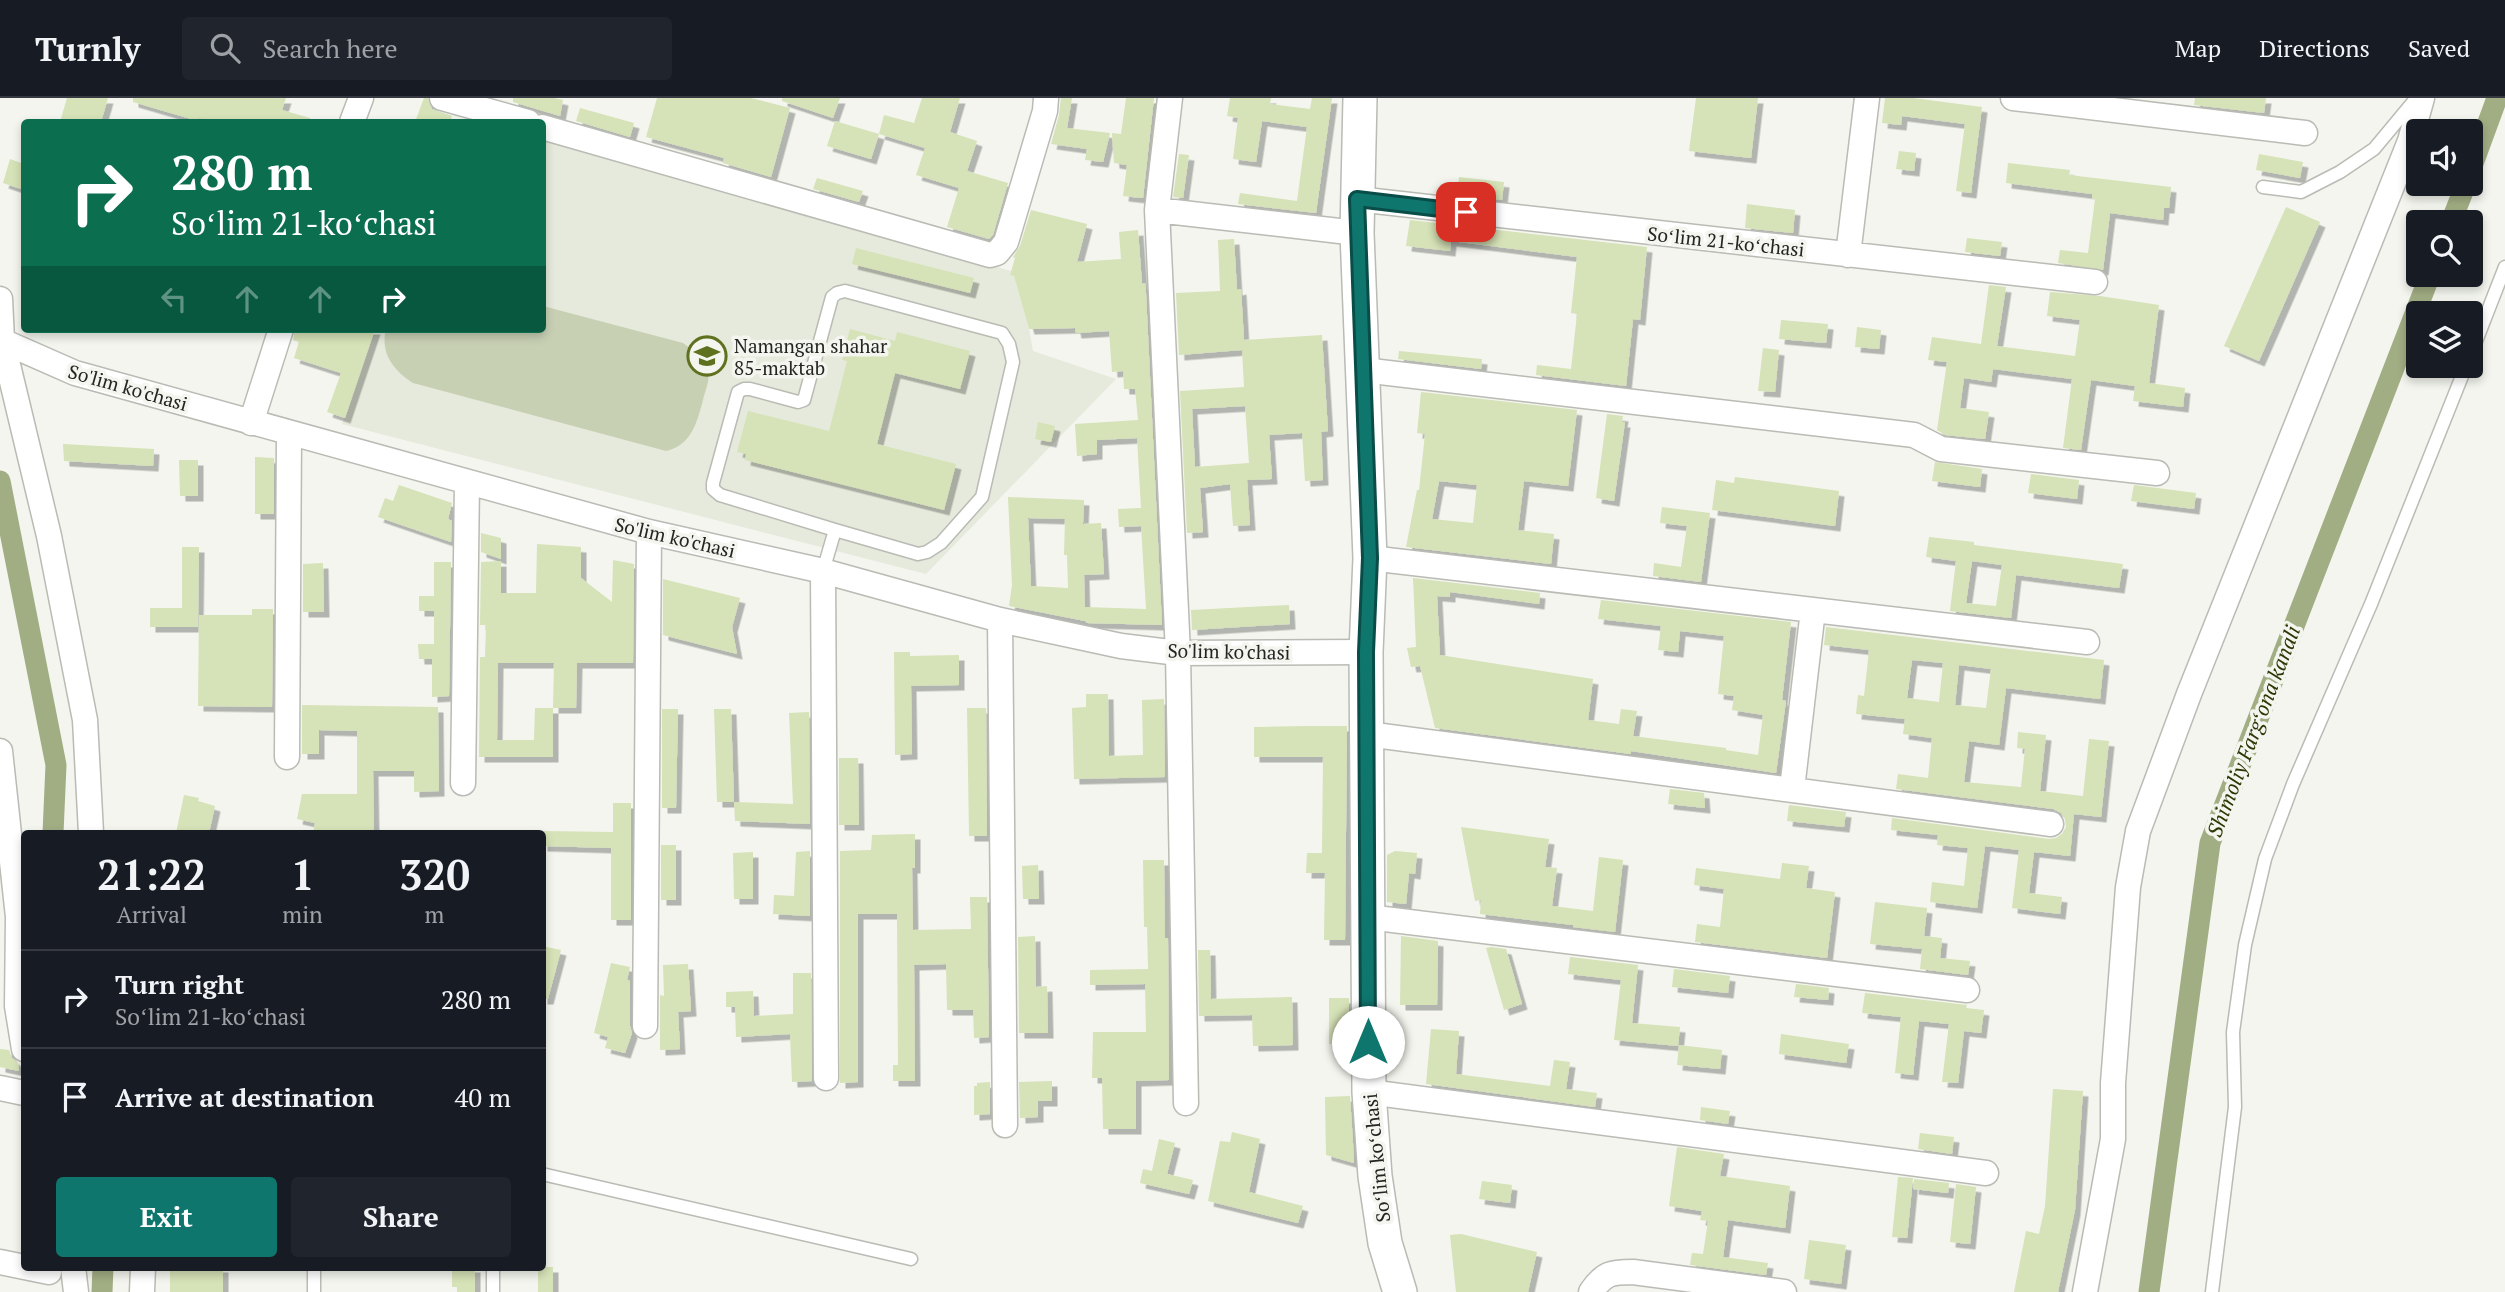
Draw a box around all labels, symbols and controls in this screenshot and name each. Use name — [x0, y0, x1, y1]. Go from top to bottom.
search box — [182, 17, 672, 80]
text: Turnly — [35, 27, 140, 70]
icon: search — [206, 29, 244, 67]
text: Search here — [262, 31, 398, 65]
text: Map — [2175, 32, 2221, 64]
text: Directions — [2259, 32, 2370, 64]
text: Saved — [2408, 32, 2470, 64]
map controls — [2406, 119, 2483, 378]
button: sound — [2406, 119, 2483, 196]
text: 280 m — [171, 139, 313, 204]
icon: right — [56, 147, 147, 238]
pin — [1436, 182, 1496, 242]
icon: arrive — [1447, 193, 1485, 231]
text: Soʻlim 21-koʻchasi — [171, 202, 437, 244]
button: search — [2406, 210, 2483, 287]
street label: Soʻlim 21-koʻchasi — [1646, 220, 1806, 262]
icon: left — [155, 280, 193, 318]
icon: ahead — [228, 280, 266, 318]
icon: ahead — [301, 280, 339, 318]
icon: right — [374, 280, 412, 318]
button: layers — [2406, 301, 2483, 378]
place label: Namangan shahar 85-maktab — [734, 333, 888, 380]
school or university icon: Namangan shahar 85-maktab — [686, 335, 728, 377]
street label: So'lim ko'chasi — [65, 358, 191, 416]
street label: So'lim ko'chasi — [612, 511, 738, 563]
water label: Shimoliy Fargʻona kanali — [2200, 621, 2306, 841]
street label: So'lim ko'chasi — [1167, 637, 1291, 665]
text: 21:22 — [97, 846, 206, 902]
text: 1 — [291, 846, 314, 902]
text: 320 — [399, 846, 470, 902]
text: Arrival — [116, 899, 187, 930]
text: min — [282, 899, 323, 930]
text: m — [424, 899, 444, 930]
text: Turn right — [115, 967, 244, 1001]
icon: right — [56, 980, 94, 1018]
text: 280 m — [441, 982, 511, 1016]
text: Soʻlim 21-koʻchasi — [115, 1001, 306, 1032]
position arrow — [1331, 1005, 1405, 1079]
icon: arrive — [56, 1078, 94, 1116]
text: Arrive at destination — [115, 1080, 374, 1114]
text: 40 m — [455, 1080, 511, 1114]
street label: Soʻlim koʻchasi — [1357, 1092, 1395, 1224]
button: Exit — [56, 1177, 277, 1257]
button: Share — [291, 1177, 511, 1257]

